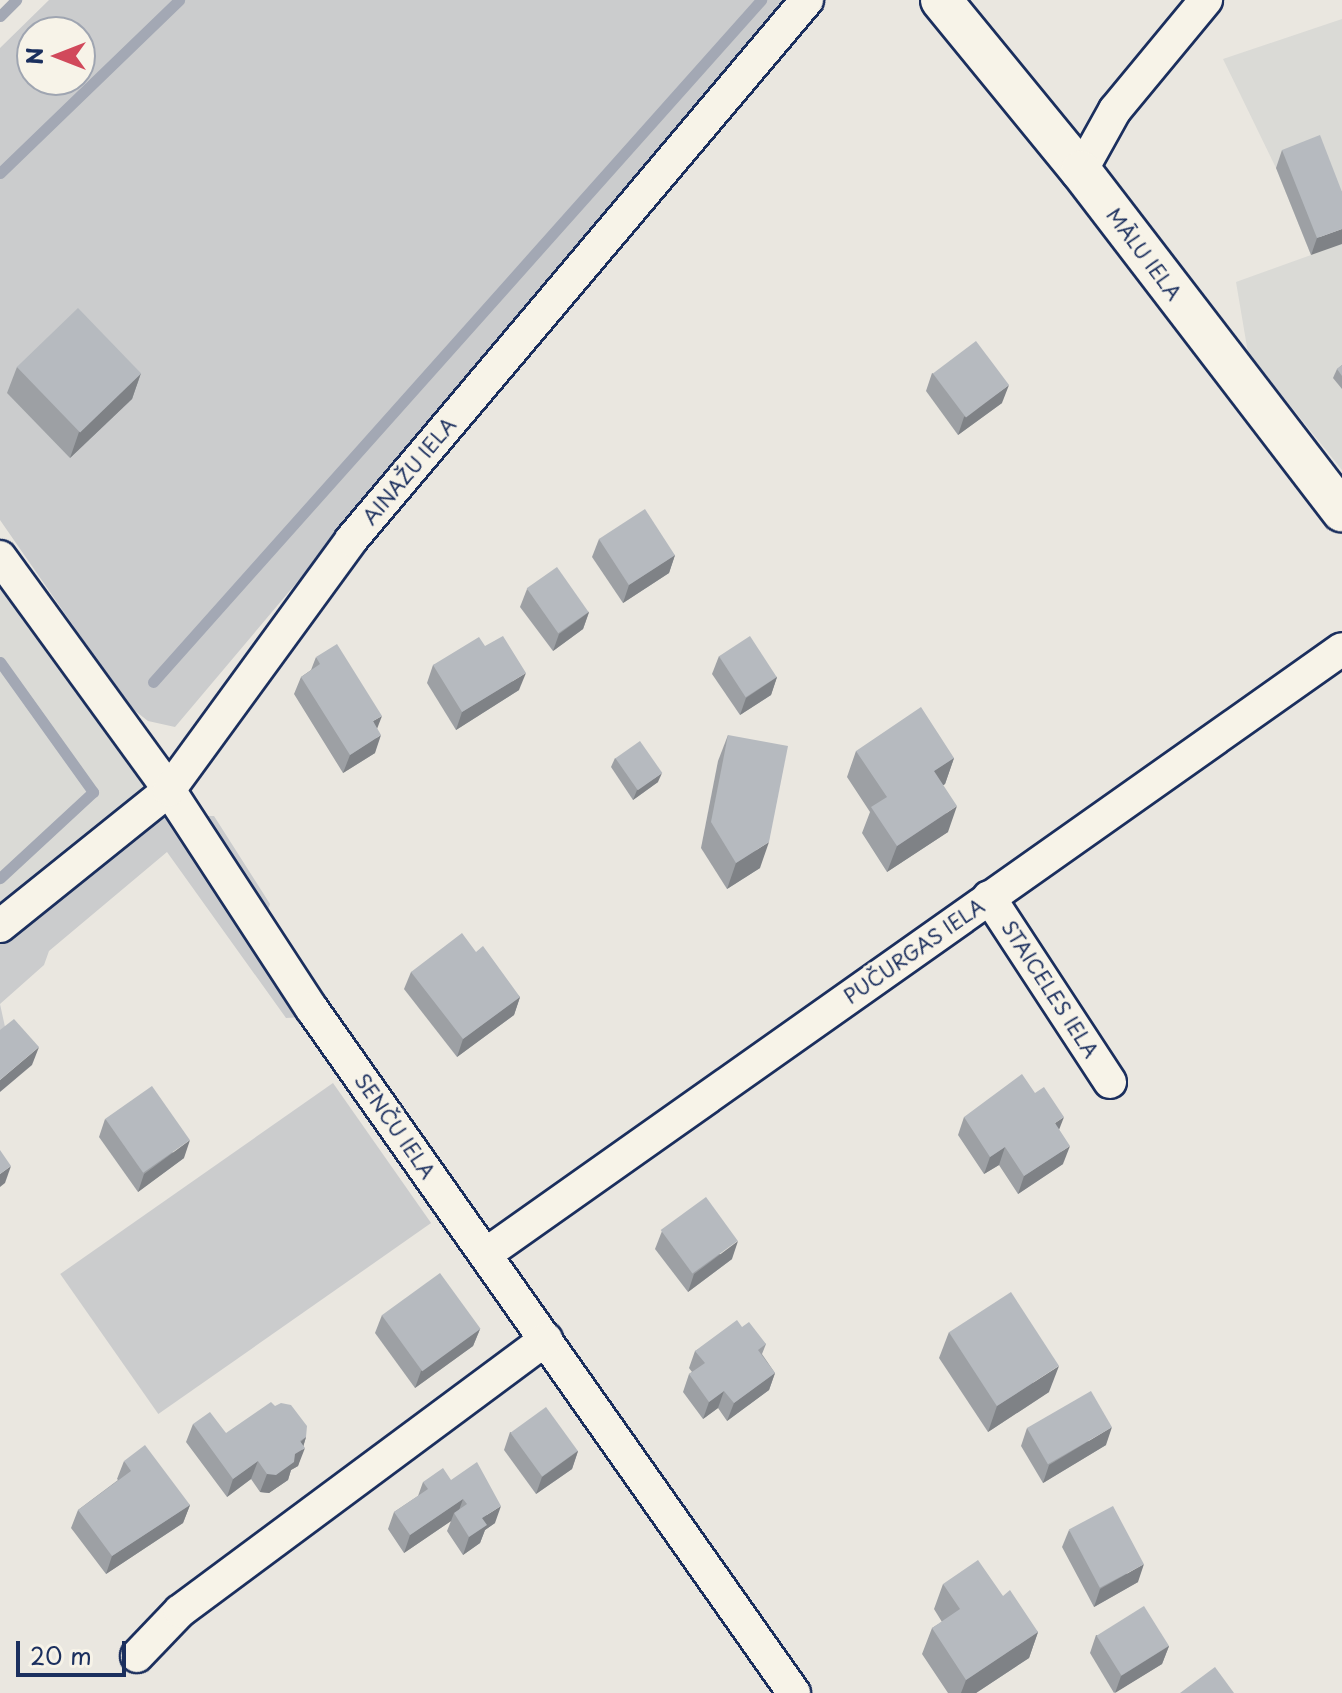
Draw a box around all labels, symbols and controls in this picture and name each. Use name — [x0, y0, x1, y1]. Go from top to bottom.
north arrow — [16, 16, 96, 96]
text: N — [17, 47, 50, 65]
street label: MĀLU IELA — [1101, 202, 1187, 306]
street label: AINAŽU IELA — [357, 412, 461, 530]
street label: PUČURGAS IELA — [839, 894, 989, 1008]
street label: STAICELES IELA — [996, 915, 1104, 1063]
street label: SENČU IELA — [350, 1069, 440, 1183]
scale bar — [20, 1625, 130, 1675]
text: 20 m — [30, 1637, 92, 1673]

